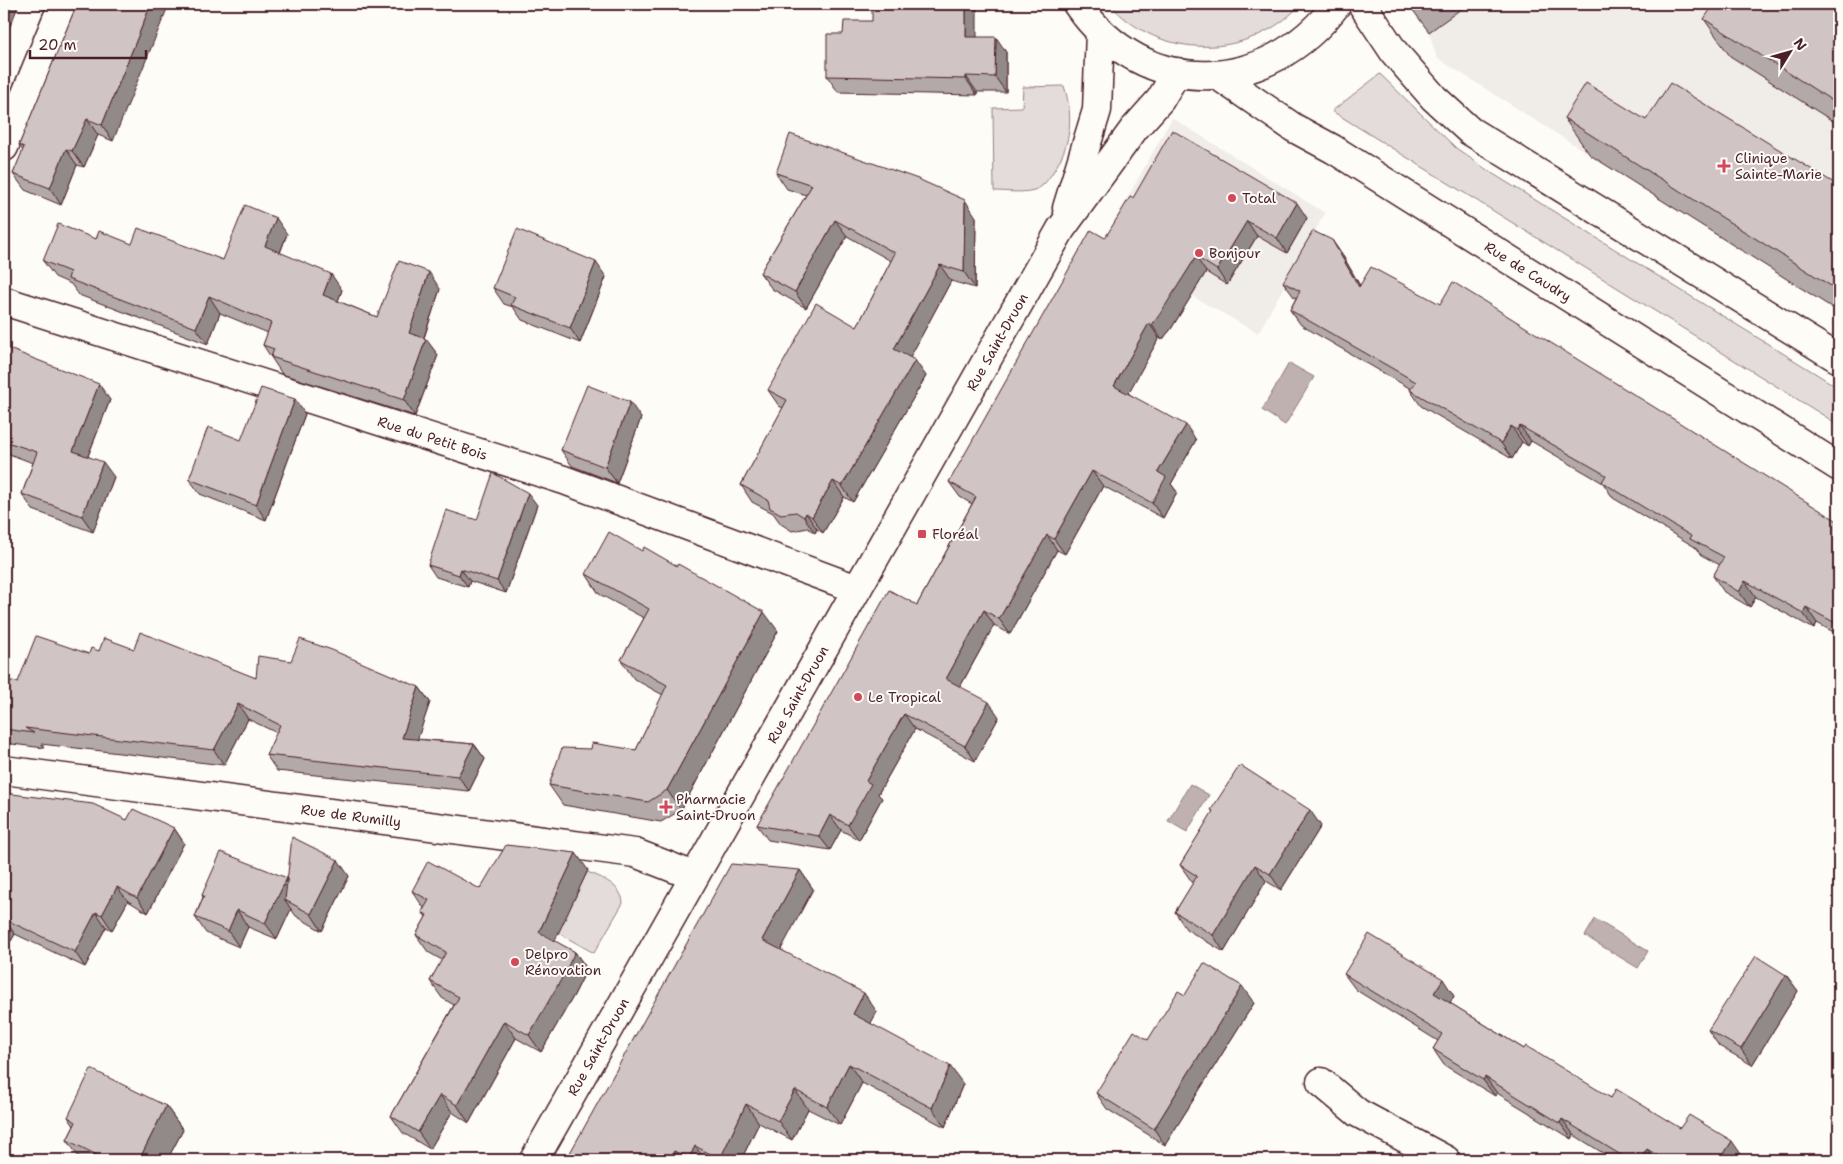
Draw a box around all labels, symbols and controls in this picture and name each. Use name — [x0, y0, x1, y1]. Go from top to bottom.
scale bar — [30, 28, 146, 60]
north arrow — [1766, 28, 1816, 78]
text: N — [1790, 34, 1811, 54]
text: 20 m — [38, 35, 77, 55]
place label: Clinique Sainte-Marie — [1735, 149, 1822, 183]
marker: Clinique Sainte-Marie — [1717, 159, 1731, 173]
place label: Total — [1242, 189, 1277, 207]
marker: Total — [1226, 192, 1238, 204]
street label: Rue de Caudry — [1481, 237, 1575, 306]
place label: Bonjour — [1209, 244, 1261, 262]
marker: Bonjour — [1193, 247, 1205, 259]
street label: Rue Saint-Druon — [962, 289, 1032, 394]
street label: Rue du Petit Bois — [375, 412, 490, 464]
place label: Floréal — [932, 525, 979, 543]
marker: Floréal — [916, 528, 928, 540]
street label: Rue Saint-Druon — [763, 642, 833, 747]
place label: Le Tropical — [868, 688, 942, 706]
marker: Le Tropical — [852, 691, 864, 703]
place label: Pharmacie Saint-Druon — [676, 790, 756, 824]
street label: Rue de Rumilly — [300, 800, 402, 831]
marker: Pharmacie Saint-Druon — [660, 801, 672, 813]
place label: Delpro Rénovation — [525, 945, 602, 979]
marker: Delpro Rénovation — [509, 956, 521, 968]
street label: Rue Saint-Druon — [563, 994, 633, 1099]

